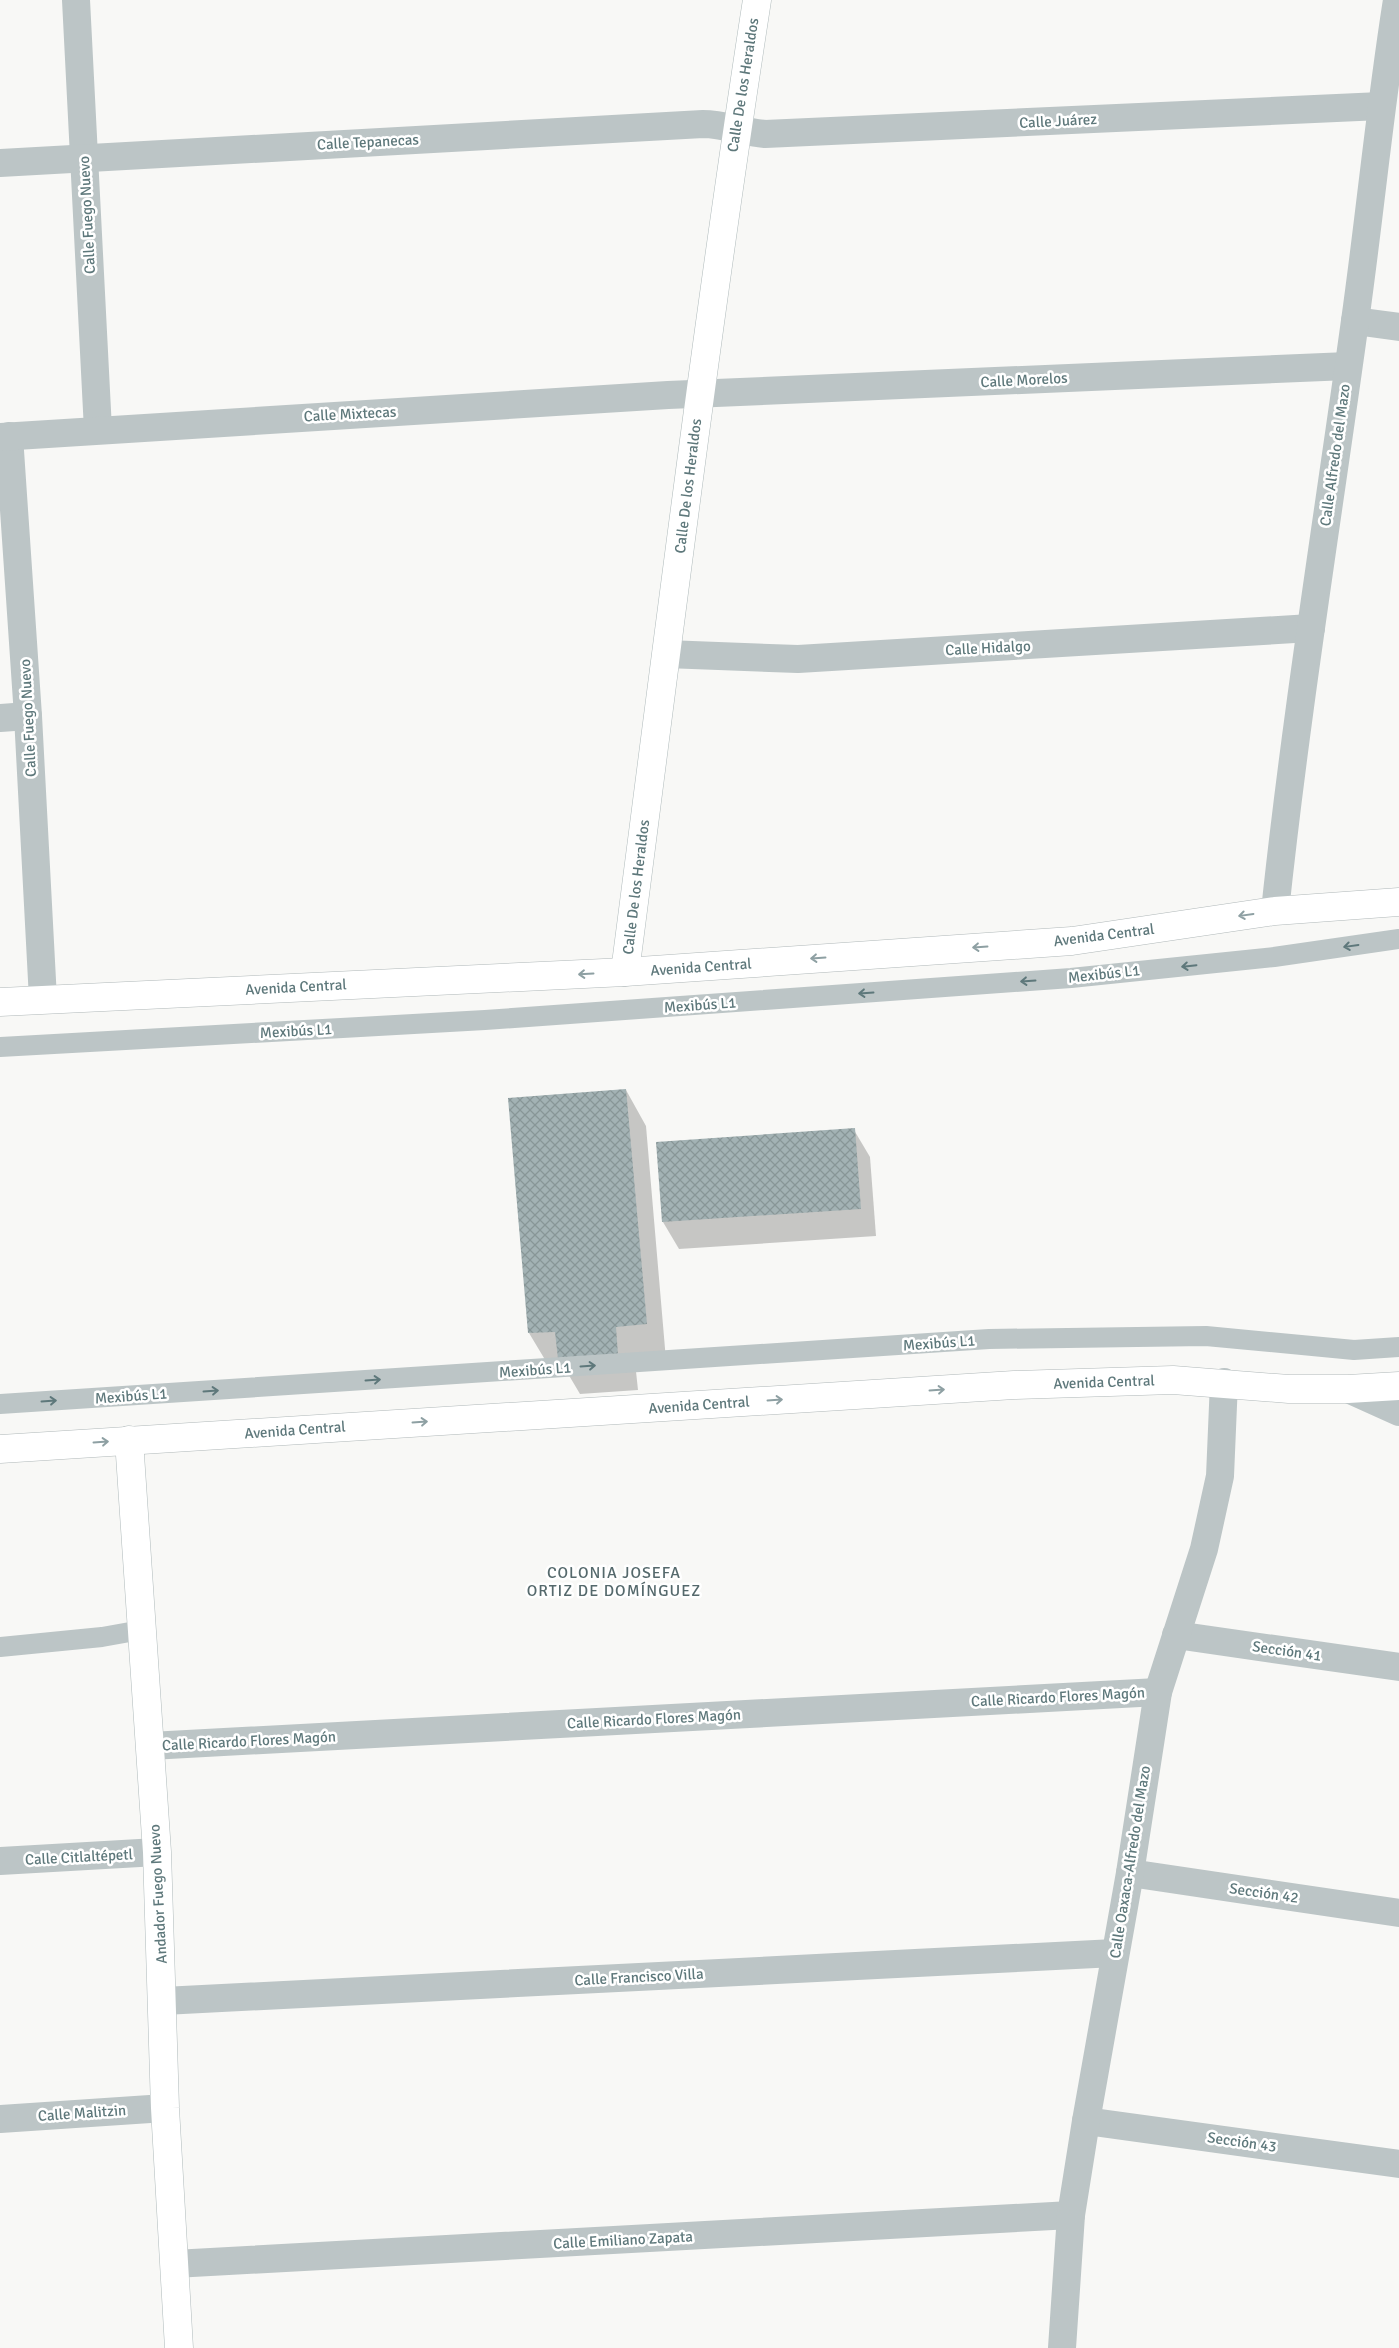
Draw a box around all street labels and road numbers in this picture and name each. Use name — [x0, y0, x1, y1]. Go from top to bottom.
street label: Calle De los Heraldos — [724, 16, 763, 153]
street label: Calle Juárez — [1019, 110, 1098, 132]
street label: Calle Tepanecas — [317, 130, 420, 154]
street label: Calle Fuego Nuevo — [75, 155, 99, 274]
street label: Calle Morelos — [980, 369, 1068, 391]
street label: Calle Alfredo del Mazo — [1316, 383, 1354, 527]
street label: Calle Mixtecas — [303, 403, 397, 425]
street label: Calle De los Heraldos — [671, 417, 705, 554]
street label: Calle Hidalgo — [945, 637, 1031, 659]
street label: Calle Fuego Nuevo — [16, 658, 40, 777]
street label: Calle De los Heraldos — [619, 818, 653, 955]
street label: Avenida Central — [1053, 920, 1155, 950]
street label: Avenida Central — [650, 954, 752, 980]
street label: Mexibús L1 — [1067, 961, 1141, 987]
street label: Avenida Central — [245, 975, 347, 999]
street label: Mexibús L1 — [663, 993, 737, 1017]
street label: Mexibús L1 — [259, 1020, 333, 1042]
street label: Mexibús L1 — [902, 1331, 976, 1355]
street label: Mexibús L1 — [498, 1358, 572, 1382]
street label: Avenida Central — [1053, 1371, 1155, 1393]
street label: Mexibús L1 — [94, 1384, 168, 1408]
street label: Avenida Central — [648, 1392, 750, 1418]
street label: Avenida Central — [244, 1417, 346, 1443]
street label: Sección 41 — [1251, 1637, 1323, 1665]
street label: Calle Ricardo Flores Magón — [971, 1683, 1145, 1711]
street label: Calle Ricardo Flores Magón — [567, 1705, 741, 1733]
street label: Calle Ricardo Flores Magón — [162, 1727, 336, 1755]
street label: Calle Oaxaca-Alfredo del Mazo — [1106, 1764, 1154, 1960]
street label: Andador Fuego Nuevo — [145, 1824, 171, 1964]
street label: Calle Citlaltépetl — [25, 1845, 133, 1869]
street label: Sección 42 — [1228, 1879, 1300, 1907]
street label: Calle Francisco Villa — [574, 1965, 704, 1989]
street label: Calle Malitzin — [37, 2101, 127, 2125]
street label: Sección 43 — [1206, 2128, 1278, 2156]
street label: Calle Emiliano Zapata — [553, 2227, 693, 2253]

